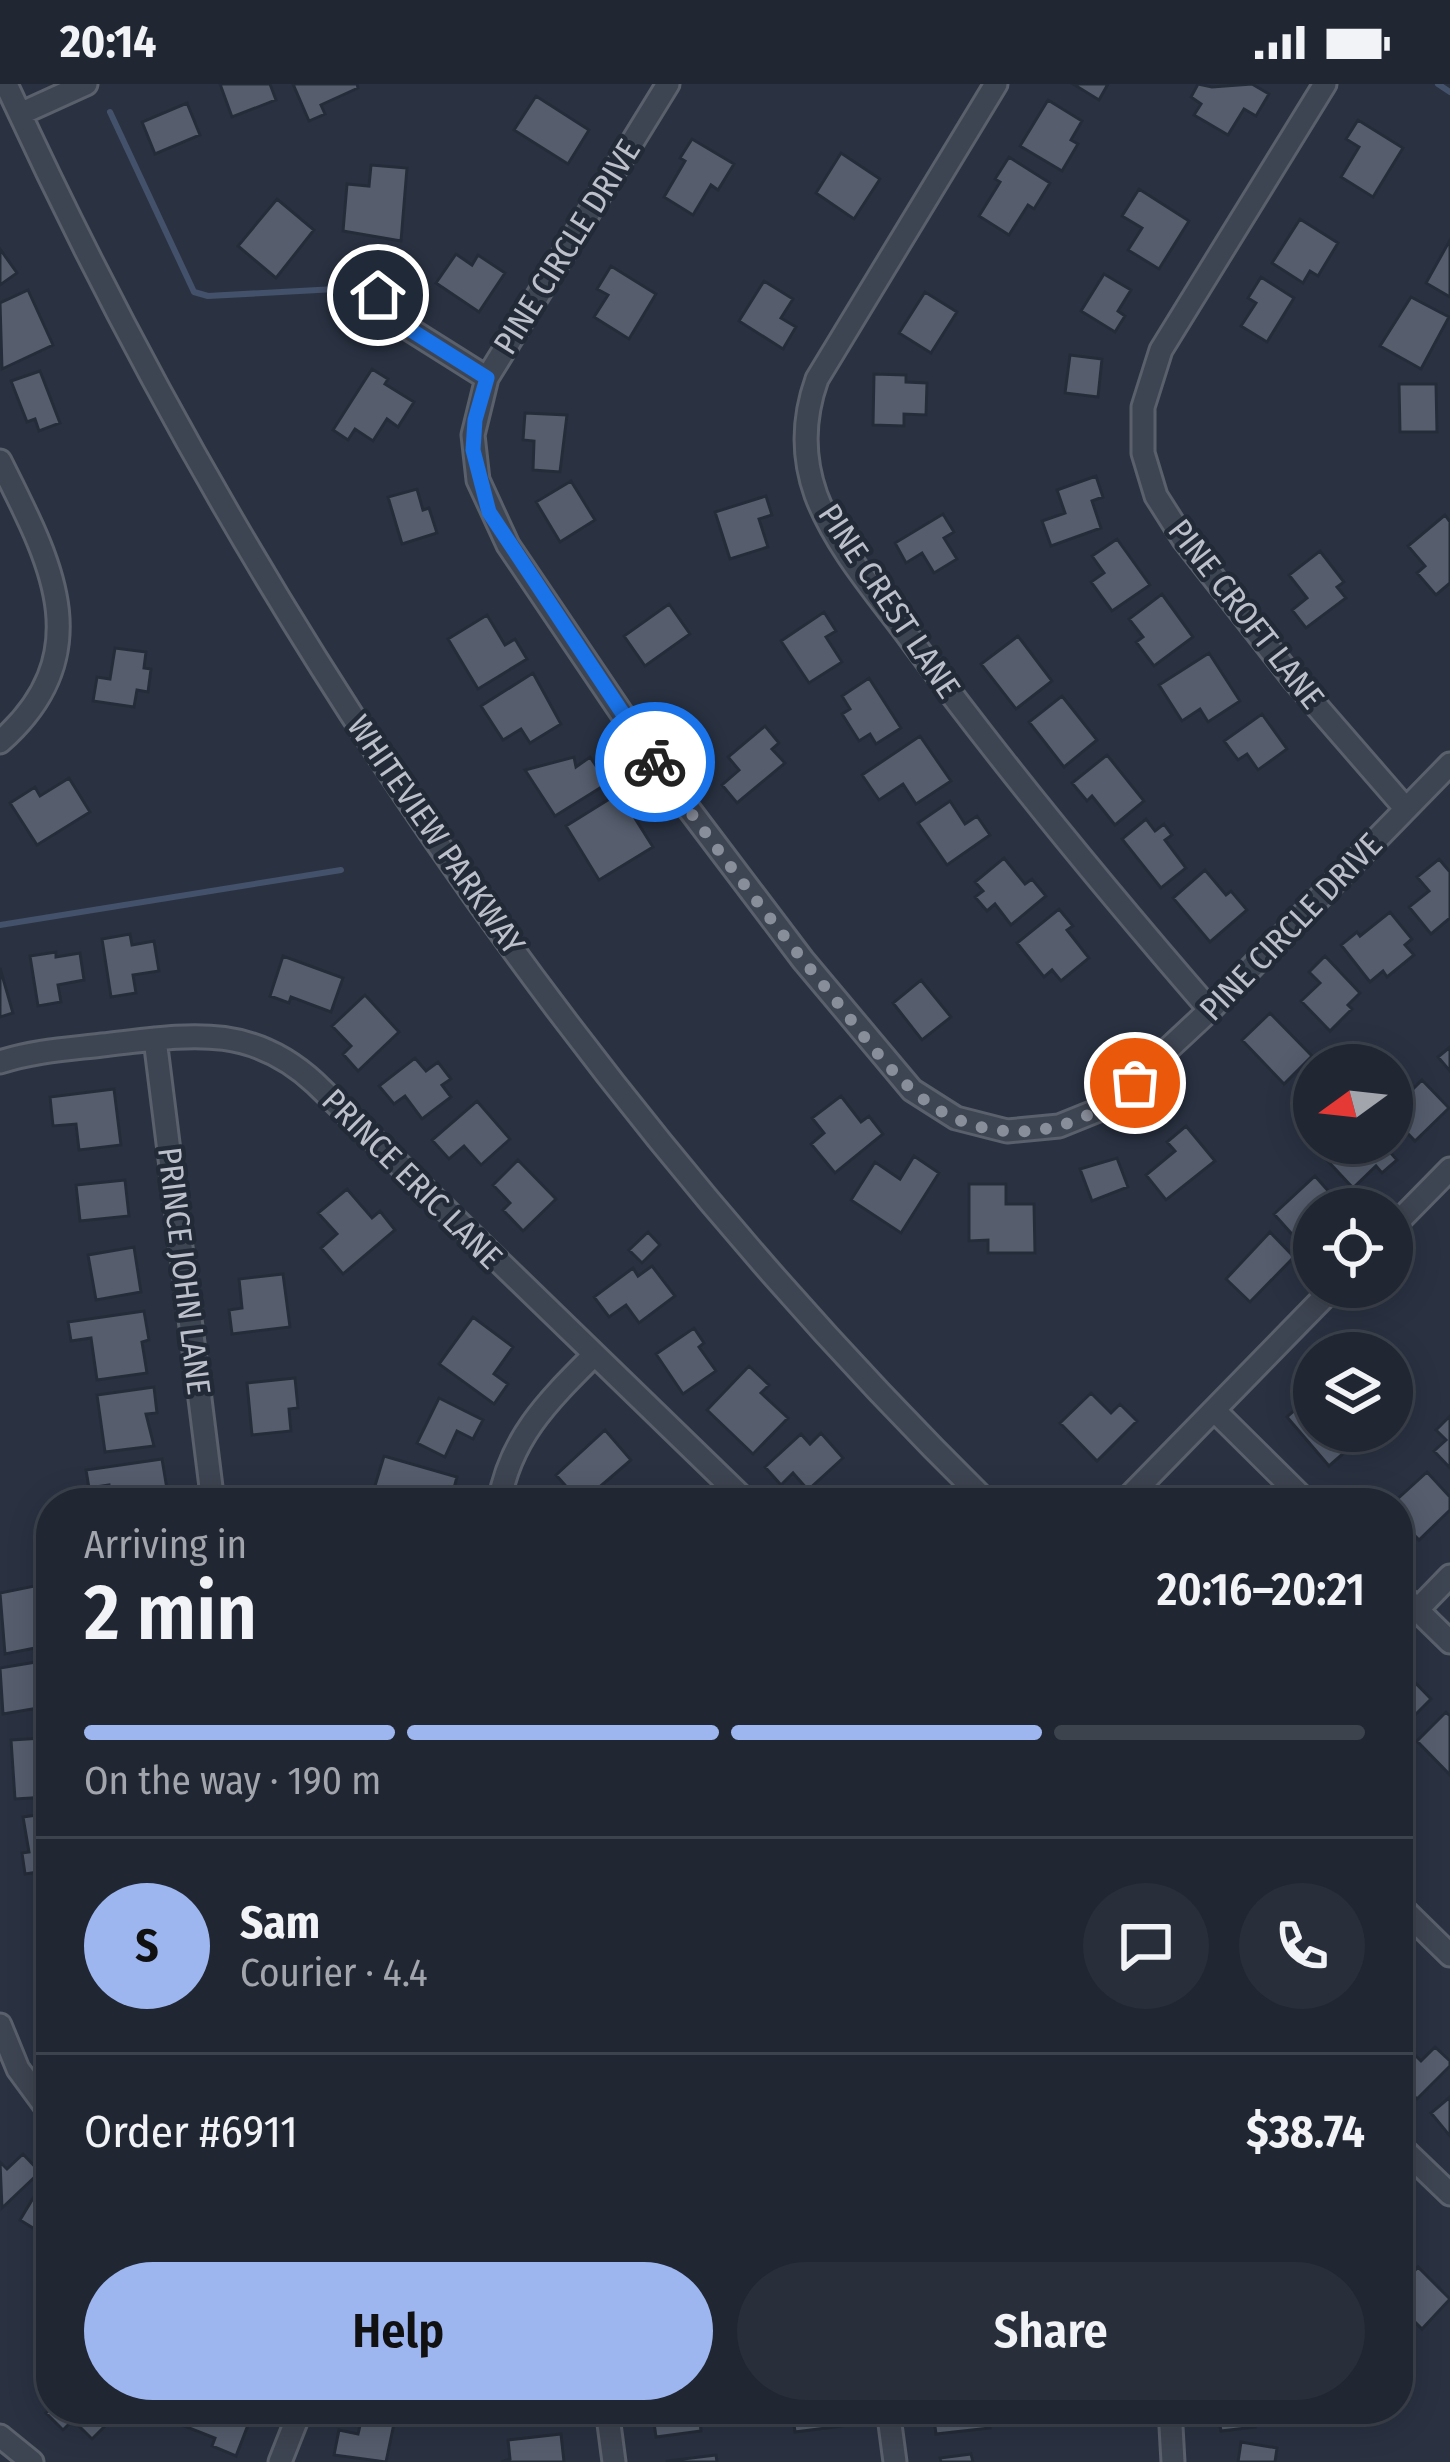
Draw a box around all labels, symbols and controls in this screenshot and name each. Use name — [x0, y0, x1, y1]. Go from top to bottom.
text: 20:14 — [60, 15, 156, 69]
street label: PINE CIRCLE DRIVE — [485, 133, 649, 361]
pin — [327, 244, 429, 346]
icon: home — [345, 262, 411, 328]
street label: PINE CREST LANE — [809, 496, 969, 706]
street label: PINE CROFT LANE — [1160, 511, 1332, 717]
courier — [595, 702, 715, 822]
street label: WHITEVIEW PARKWAY — [339, 708, 534, 963]
icon: bike — [622, 729, 688, 795]
street label: PINE CIRCLE DRIVE — [1192, 825, 1390, 1029]
pin — [1084, 1032, 1186, 1134]
north arrow — [1293, 1044, 1413, 1164]
map controls — [1293, 1044, 1413, 1452]
icon: bag — [1102, 1050, 1168, 1116]
street label: PRINCE ERIC LANE — [314, 1081, 510, 1277]
street label: PRINCE JOHN LANE — [149, 1145, 219, 1397]
button: locate — [1293, 1188, 1413, 1308]
button: layers — [1293, 1332, 1413, 1452]
text: Arriving in — [84, 1522, 247, 1568]
text: 20:16–20:21 — [1157, 1563, 1365, 1617]
text: 2 min — [84, 1566, 257, 1660]
text: On the way · 190 m — [84, 1758, 381, 1804]
button: chat — [1083, 1883, 1209, 2009]
button: phone — [1239, 1883, 1365, 2009]
text: Sam — [240, 1896, 320, 1950]
text: S — [135, 1919, 159, 1973]
text: Courier · 4.4 — [240, 1950, 428, 1996]
text: Order #6911 — [84, 2105, 298, 2159]
text: $38.74 — [1246, 2105, 1365, 2159]
button: Help — [84, 2262, 713, 2400]
button: Share — [737, 2262, 1365, 2400]

